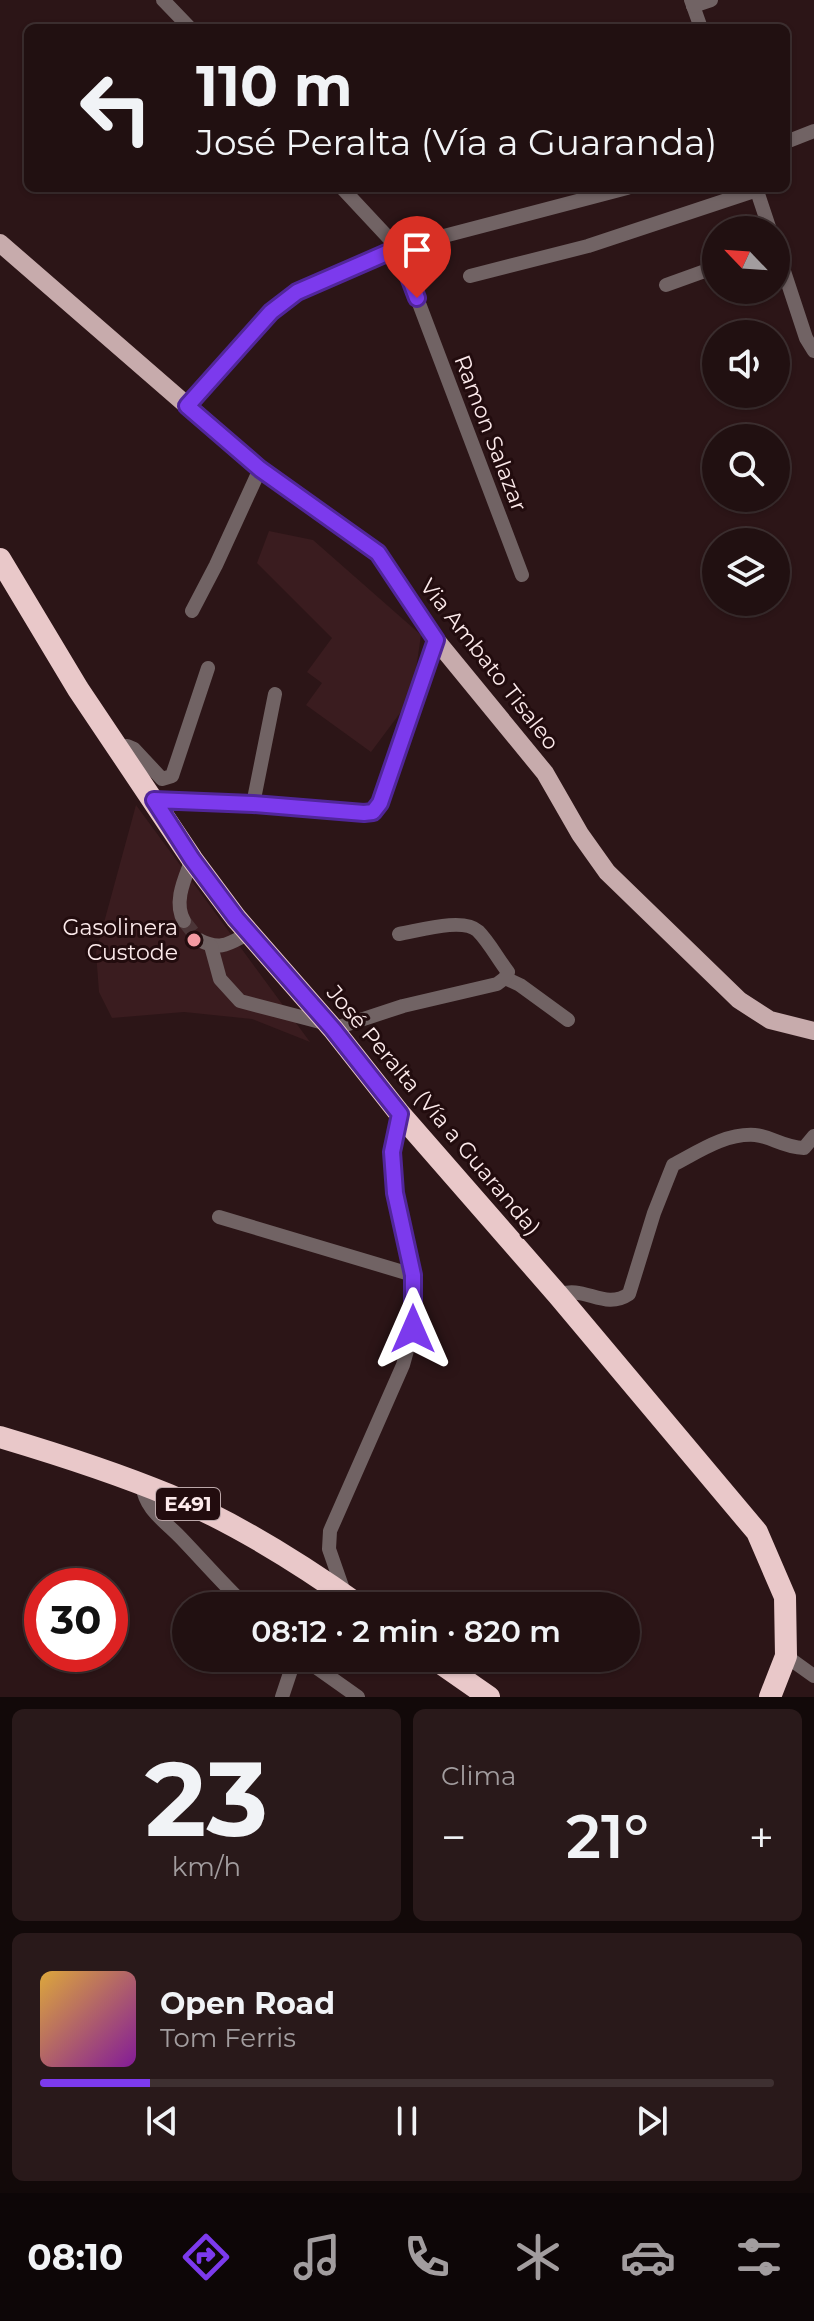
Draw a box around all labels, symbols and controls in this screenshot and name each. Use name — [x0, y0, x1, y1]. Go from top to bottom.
text: 110 m — [196, 52, 353, 120]
icon: left — [64, 56, 168, 160]
text: José Peralta (Vía a Guaranda) — [196, 120, 717, 164]
pin — [383, 216, 451, 298]
north arrow — [702, 216, 790, 304]
map controls — [702, 216, 790, 616]
icon: arrive — [395, 228, 439, 272]
button: sound — [702, 320, 790, 408]
street label: Ramon Salazar — [448, 351, 533, 515]
button: search — [702, 424, 790, 512]
button: layers — [702, 528, 790, 616]
street label: Via Ambato Tisaleo — [414, 573, 565, 755]
place label: Gasolinera Custode — [63, 914, 178, 966]
marker: Gasolinera Custode — [185, 931, 203, 949]
street label: José Peralta (Vía a Guaranda) — [320, 979, 546, 1241]
position arrow — [371, 1287, 455, 1371]
road number: E491 — [156, 1488, 220, 1520]
speed limit sign: 30 — [24, 1568, 128, 1672]
text: 08:12 · 2 min · 820 m — [251, 1613, 561, 1650]
text: 23 — [145, 1735, 268, 1862]
text: Clima — [441, 1760, 516, 1792]
text: 21° — [566, 1800, 649, 1873]
text: − — [441, 1810, 466, 1864]
text: + — [749, 1810, 774, 1864]
text: km/h — [172, 1851, 241, 1883]
text: Open Road — [160, 1985, 335, 2022]
text: Tom Ferris — [160, 2022, 296, 2054]
icon: previous — [140, 2099, 184, 2143]
icon: pause — [385, 2099, 429, 2143]
icon: next — [630, 2099, 674, 2143]
icon: directions — [178, 2229, 234, 2285]
icon: music — [289, 2229, 345, 2285]
icon: phone — [399, 2229, 455, 2285]
icon: climate — [510, 2229, 566, 2285]
icon: car — [620, 2229, 676, 2285]
icon: filters — [731, 2229, 787, 2285]
text: 08:10 — [27, 2235, 123, 2279]

